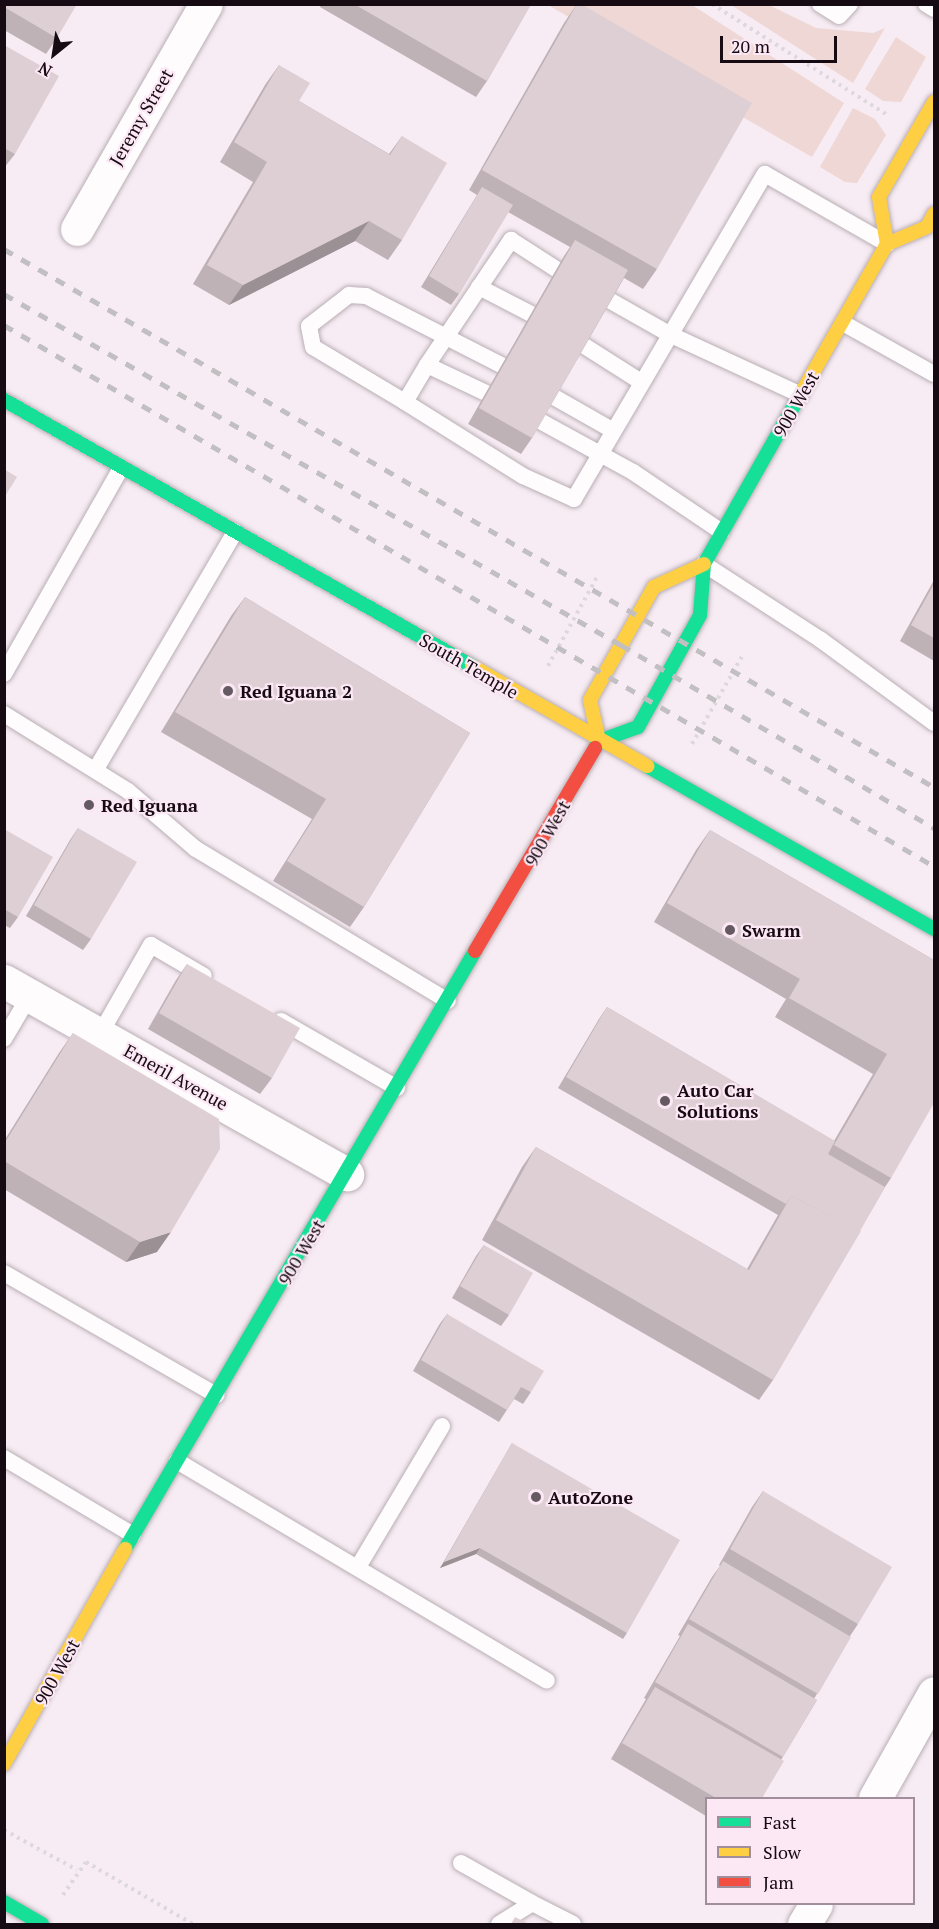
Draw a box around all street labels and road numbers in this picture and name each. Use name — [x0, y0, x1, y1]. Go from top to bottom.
street label: Jeremy Street — [105, 65, 177, 169]
street label: 900 West — [769, 367, 823, 441]
street label: South Temple — [416, 629, 522, 703]
street label: 900 West — [520, 796, 574, 870]
street label: Emeril Avenue — [120, 1039, 232, 1115]
street label: 900 West — [273, 1215, 329, 1289]
street label: 900 West — [30, 1635, 84, 1709]

